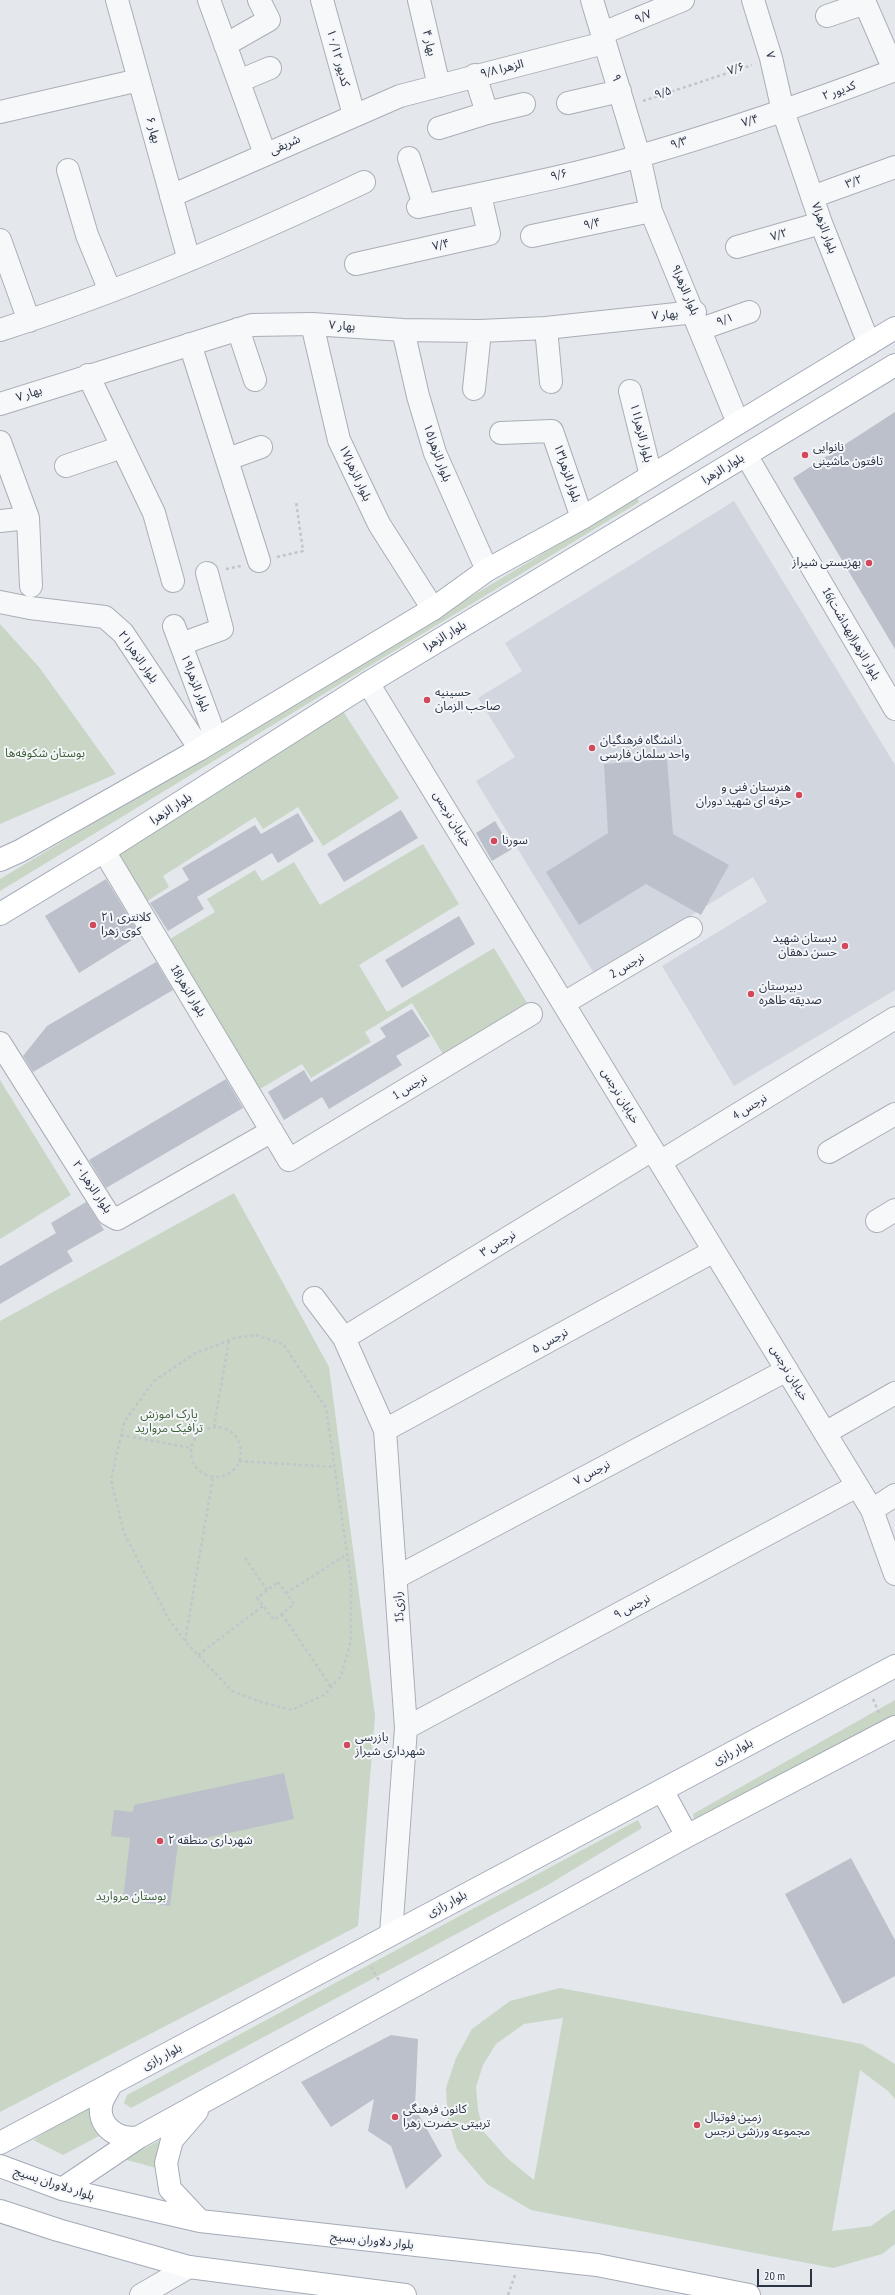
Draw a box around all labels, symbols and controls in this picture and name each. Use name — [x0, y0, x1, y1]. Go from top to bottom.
street label: ۹/۷ — [632, 7, 654, 27]
street label: کدیور ۱۰/۱۲ — [323, 28, 353, 88]
street label: بهار ۴ — [419, 28, 439, 58]
street label: ۷ — [762, 50, 778, 60]
street label: الزهرا ۹/۸ — [479, 57, 525, 81]
street label: ۷/۶ — [726, 60, 746, 78]
street label: ۹ — [608, 73, 624, 83]
street label: ۲ کدیور — [820, 78, 858, 104]
street label: ۹/۵ — [652, 83, 674, 103]
street label: ۷/۴ — [740, 112, 760, 130]
street label: بهار ۶ — [143, 115, 163, 145]
street label: شریفی — [267, 132, 303, 158]
street label: ۹/۳ — [669, 133, 689, 153]
street label: ۹/۶ — [549, 166, 569, 184]
street label: ۳/۲ — [843, 172, 865, 192]
street label: بلوار الزهرا۷ — [808, 200, 840, 256]
street label: ۹/۴ — [582, 215, 602, 233]
street label: ۷/۲ — [769, 226, 789, 244]
street label: ۷/۴ — [431, 236, 451, 254]
street label: بلوار الزهرا۹ — [668, 263, 702, 317]
street label: بهار ۷ — [651, 307, 679, 323]
street label: ۹/۱ — [714, 310, 736, 330]
street label: بهار ۷ — [328, 318, 356, 334]
street label: بهار ۷ — [14, 383, 44, 405]
street label: بلوار الزهرا۱۱ — [627, 402, 655, 464]
street label: بلوار الزهرا۱۵ — [420, 422, 454, 484]
place label: نانوایی تافتون ماشینی — [813, 441, 883, 469]
street label: بلوار الزهرا۱۳ — [550, 442, 584, 504]
street label: بلوار الزهرا۱۷ — [336, 443, 374, 503]
marker: نانوایی تافتون ماشینی — [800, 450, 810, 460]
street label: بلوار الزهرا — [699, 451, 747, 487]
place label: بهزیستی شیراز — [792, 556, 861, 570]
marker: بهزیستی شیراز — [864, 558, 874, 568]
street label: 16بلوار الزهرا(بهداشت) — [819, 585, 883, 683]
street label: بلوار الزهرا — [421, 618, 469, 654]
street label: بلوار الزهرا۲۱ — [115, 628, 161, 686]
street label: بلوار الزهرا۱۹ — [177, 652, 213, 714]
place label: حسینیه صاحب الزمان — [435, 686, 500, 714]
marker: حسینیه صاحب الزمان — [422, 695, 432, 705]
place label: دانشگاه فرهنگیان واحد سلمان فارسی — [600, 734, 690, 762]
marker: دانشگاه فرهنگیان واحد سلمان فارسی — [587, 743, 597, 753]
park label: بوستان شکوفه‌ها — [5, 747, 85, 761]
place label: هنرستان فنی و حرفه ای شهید دوران — [696, 781, 791, 809]
street label: خیابان نرجس — [430, 789, 474, 849]
street label: بلوار الزهرا — [147, 790, 195, 828]
marker: هنرستان فنی و حرفه ای شهید دوران — [794, 790, 804, 800]
place label: سورنا — [502, 834, 528, 848]
marker: سورنا — [489, 836, 499, 846]
place label: کلانتری ۲۱ کوی زهرا — [101, 911, 151, 939]
marker: کلانتری ۲۱ کوی زهرا — [88, 920, 98, 930]
place label: دبستان شهید حسن دهقان — [773, 932, 837, 960]
marker: دبستان شهید حسن دهقان — [840, 941, 850, 951]
street label: 2 نرجس — [607, 950, 647, 982]
street label: 18بلوار الزهرا — [167, 963, 209, 1019]
place label: دبیرستان صدیقه طاهره — [759, 980, 822, 1008]
marker: دبیرستان صدیقه طاهره — [746, 989, 756, 999]
street label: خیابان نرجس — [598, 1066, 642, 1126]
street label: 1 نرجس — [390, 1071, 430, 1103]
street label: 4 نرجس — [730, 1091, 770, 1123]
street label: بلوار الزهرا۲۰ — [69, 1158, 115, 1216]
street label: نرجس ۳ — [477, 1228, 519, 1260]
street label: نرجس ۵ — [529, 1325, 571, 1357]
street label: خیابان نرجس — [767, 1343, 811, 1403]
park label: پارک اموزش ترافیک مروارید — [135, 1408, 203, 1436]
street label: نرجس ۷ — [571, 1457, 613, 1489]
street label: 15رازی — [391, 1591, 407, 1623]
street label: نرجس ۹ — [611, 1591, 653, 1623]
place label: بازرسی شهرداری شیراز — [355, 1731, 425, 1759]
street label: بلوار رازی — [711, 1736, 755, 1768]
marker: بازرسی شهرداری شیراز — [342, 1740, 352, 1750]
place label: شهرداری منطقه ۲ — [168, 1834, 253, 1848]
marker: شهرداری منطقه ۲ — [155, 1836, 165, 1846]
street label: بلوار رازی — [425, 1888, 469, 1920]
park label: بوستان مروارید — [96, 1890, 166, 1904]
street label: بلوار رازی — [140, 2041, 184, 2073]
place label: کانون فرهنگی تربیتی حضرت زهرا — [403, 2103, 490, 2131]
place label: زمین فوتبال مجموعه ورزشی نرجس — [705, 2111, 810, 2139]
marker: کانون فرهنگی تربیتی حضرت زهرا — [390, 2112, 400, 2122]
marker: زمین فوتبال مجموعه ورزشی نرجس — [692, 2120, 702, 2130]
street label: بلوار دلاوران بسیج — [12, 2164, 96, 2204]
street label: بلوار دلاوران بسیج — [330, 2229, 414, 2253]
scale bar — [759, 2261, 814, 2287]
text: 20 m — [764, 2268, 785, 2283]

